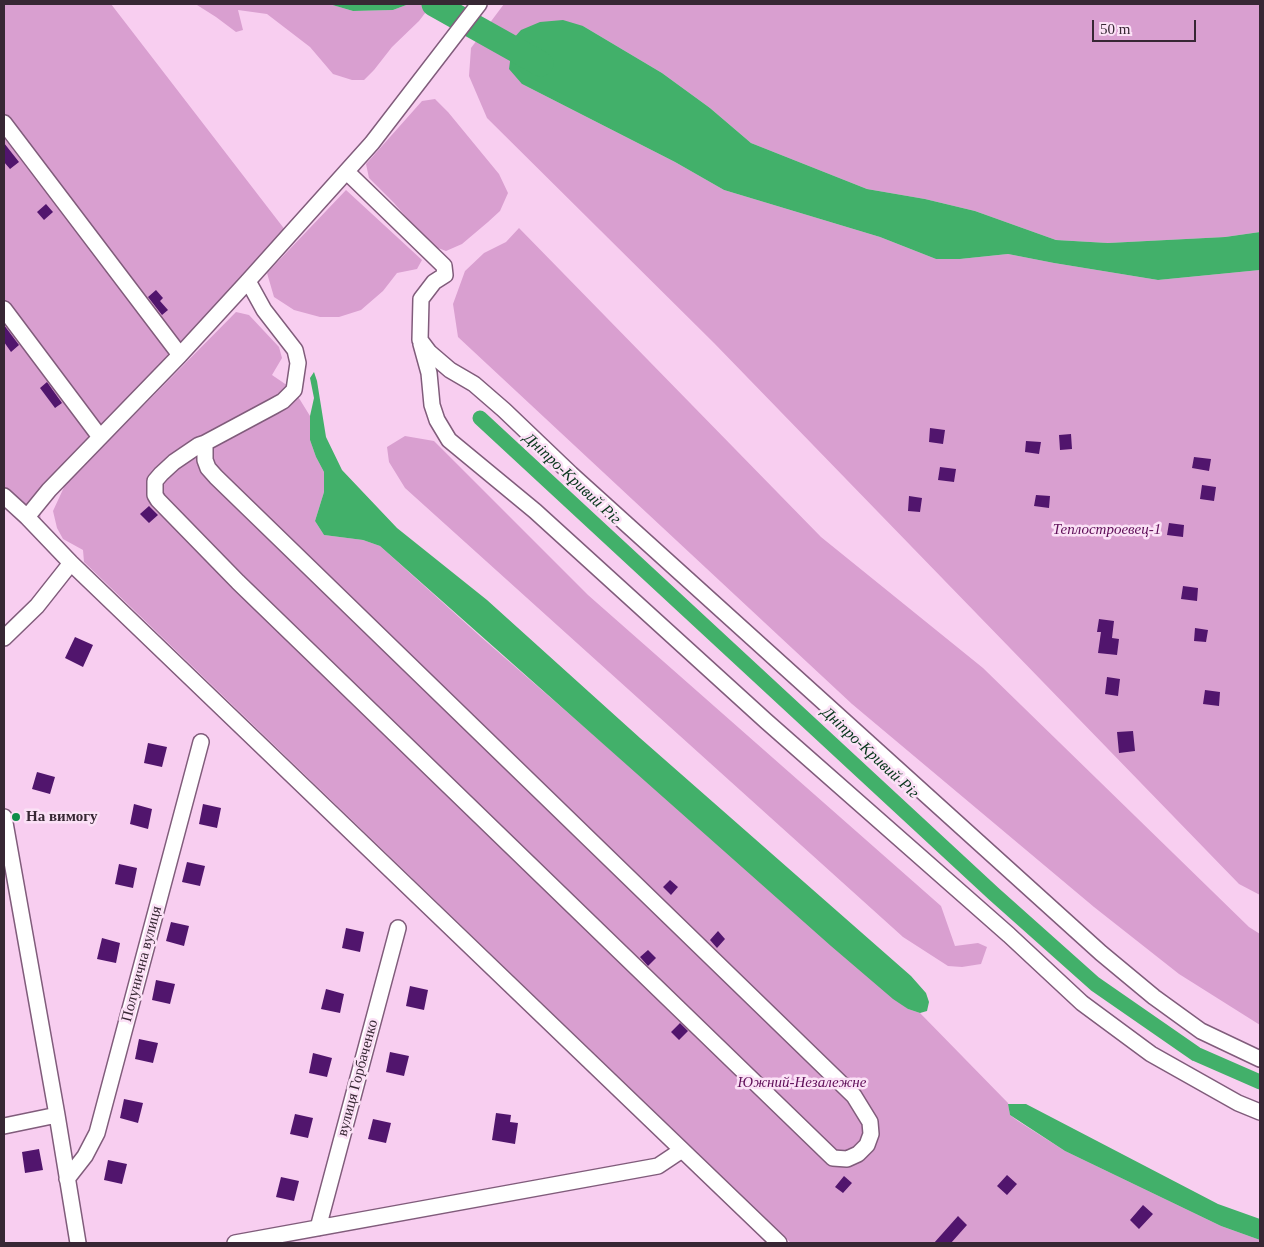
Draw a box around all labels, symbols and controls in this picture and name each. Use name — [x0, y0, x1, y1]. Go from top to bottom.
scale bar — [1094, 10, 1198, 42]
text: 50 m — [1100, 21, 1130, 37]
water label: Дніпро-Кривий Ріг — [519, 429, 625, 529]
park label: Теплостроевец-1 — [1053, 521, 1161, 539]
water label: Дніпро-Кривий Ріг — [817, 703, 923, 803]
place label: На вимогу — [26, 808, 97, 826]
marker: На вимогу — [10, 811, 22, 823]
street label: Полунична вулиця — [118, 904, 166, 1024]
street label: вулиця Горбаченко — [334, 1018, 382, 1138]
park label: Южний-Незалежне — [738, 1074, 866, 1092]

